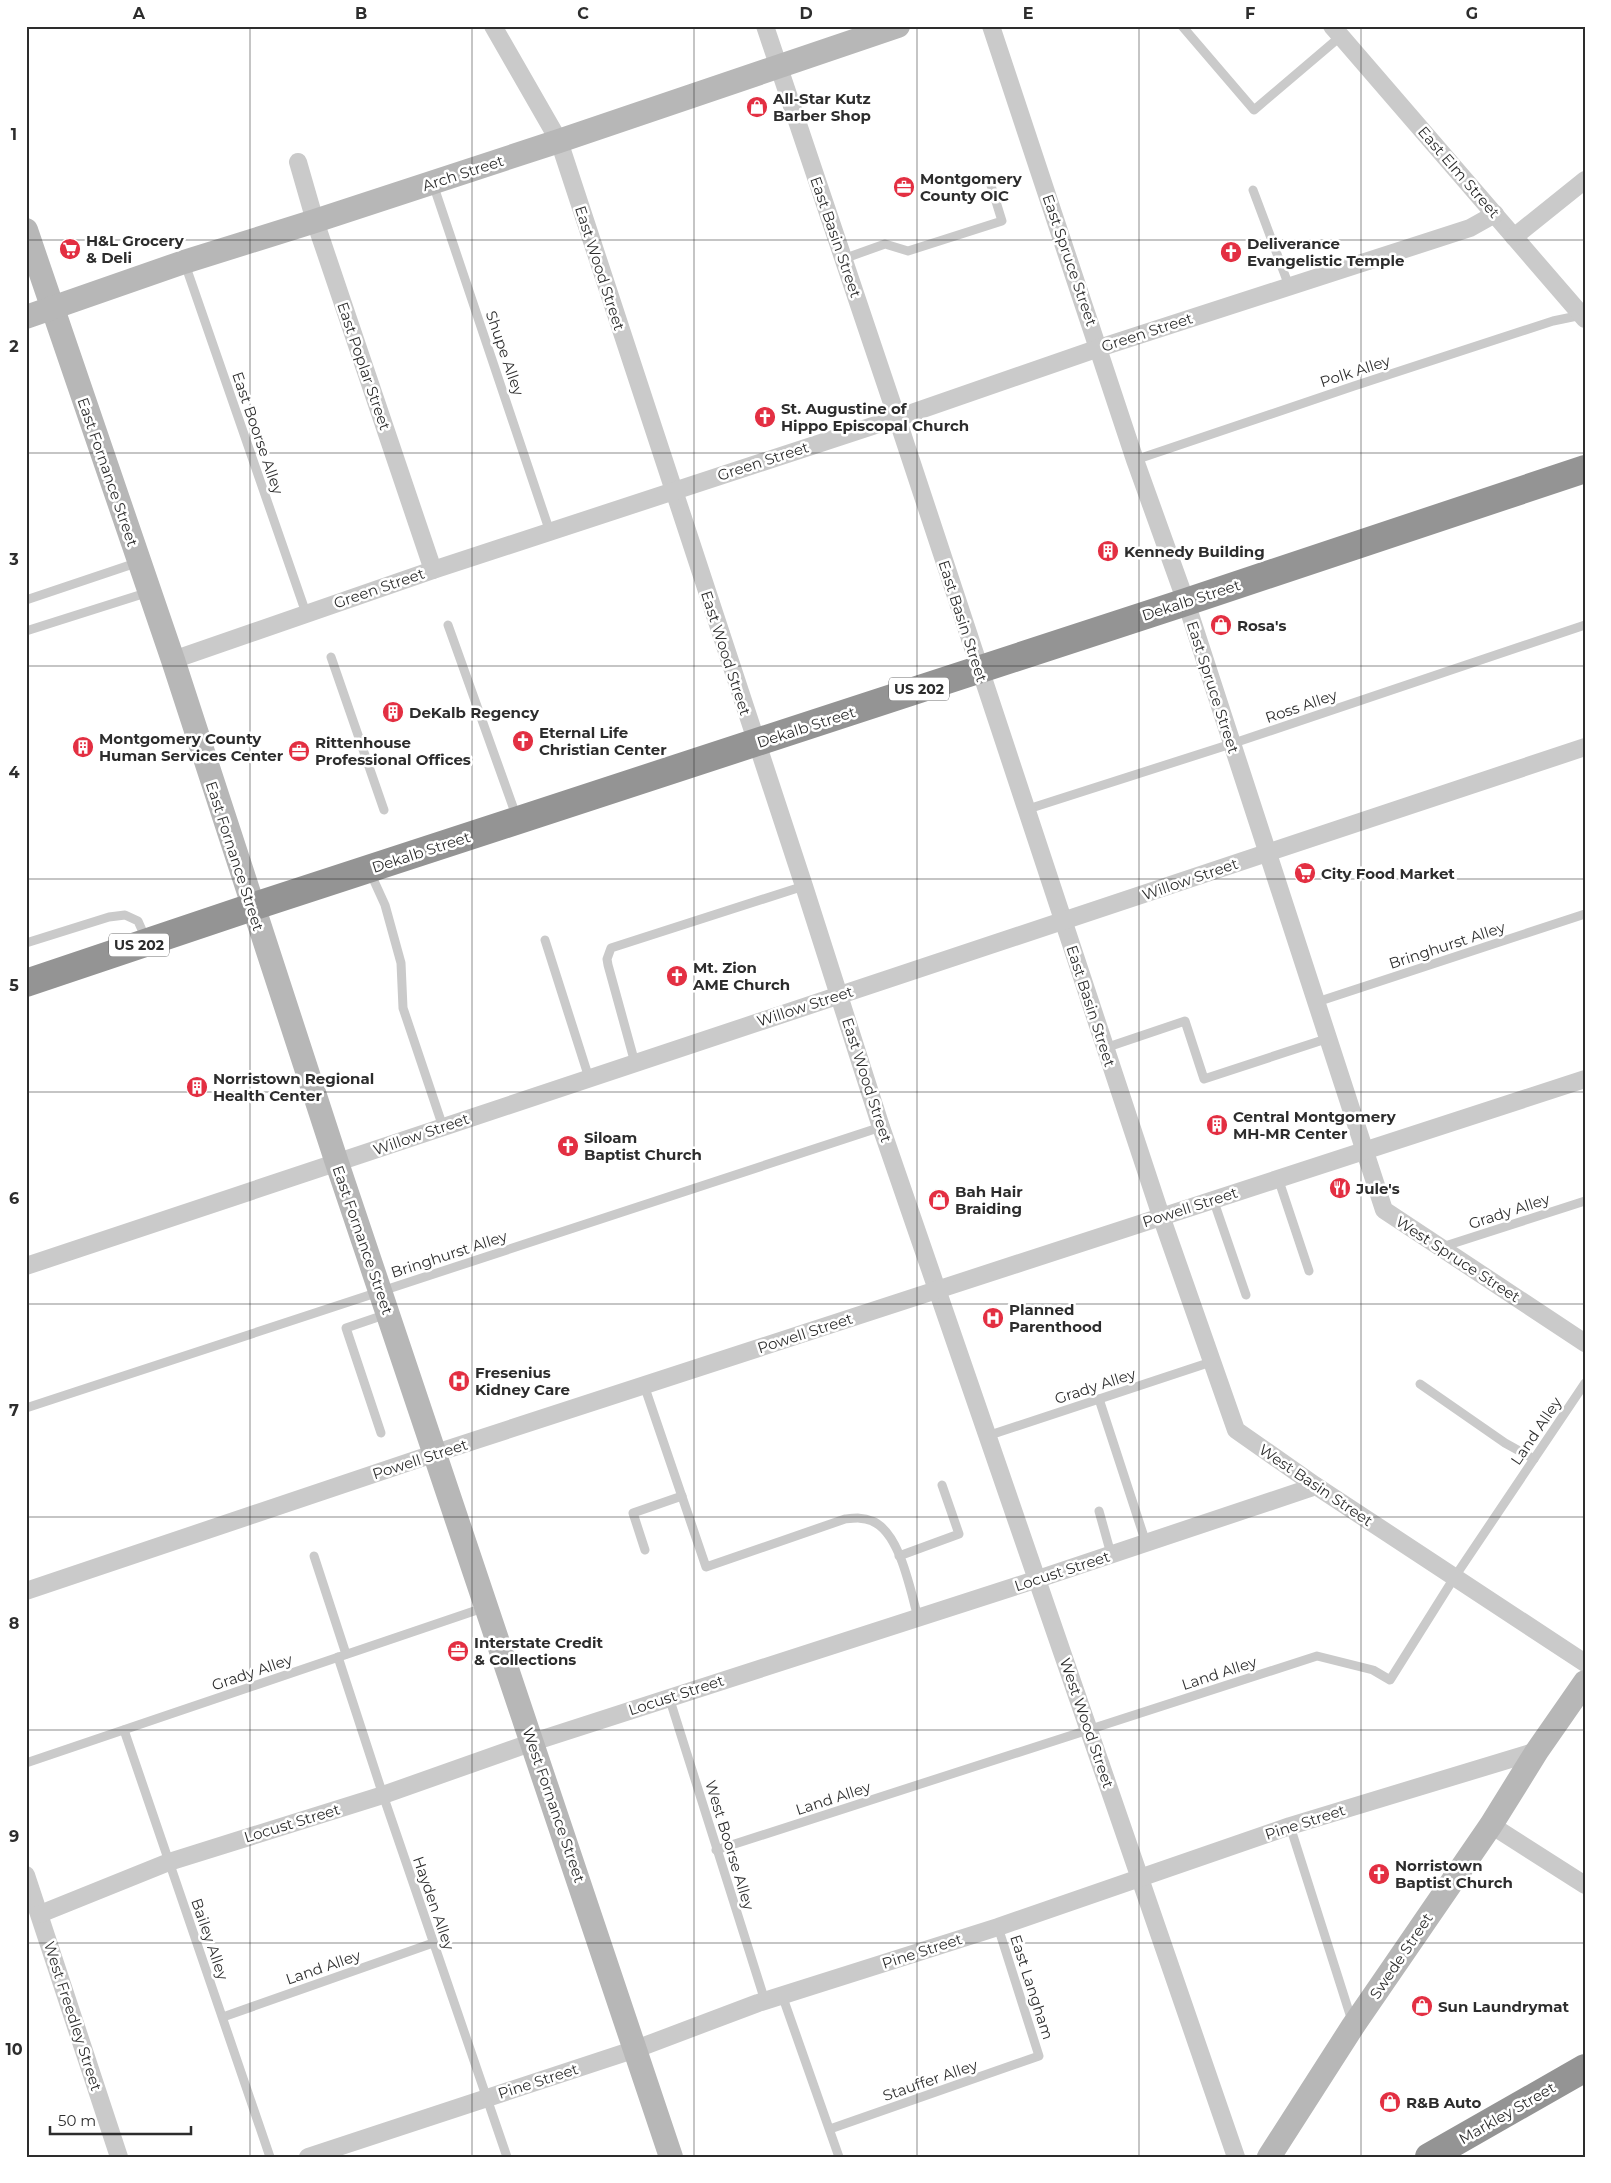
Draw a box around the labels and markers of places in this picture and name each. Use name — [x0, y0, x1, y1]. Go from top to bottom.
place label: All-Star Kutz Barber Shop — [772, 89, 871, 125]
shop icon: All-Star Kutz Barber Shop — [745, 95, 769, 119]
place label: Montgomery County OIC — [920, 169, 1023, 205]
office icon: Montgomery County OIC — [892, 175, 916, 199]
place label: H&L Grocery & Deli — [86, 231, 185, 267]
place label: Deliverance Evangelistic Temple — [1247, 234, 1404, 270]
supermarket icon: H&L Grocery & Deli — [58, 237, 82, 261]
church icon: Deliverance Evangelistic Temple — [1219, 240, 1243, 264]
place label: St. Augustine of Hippo Episcopal Church — [781, 399, 969, 435]
church icon: St. Augustine of Hippo Episcopal Church — [753, 405, 777, 429]
building icon: Kennedy Building — [1096, 539, 1120, 563]
place label: Kennedy Building — [1124, 542, 1265, 561]
shop icon: Rosa's — [1209, 613, 1233, 637]
place label: Rosa's — [1237, 616, 1287, 635]
building icon: DeKalb Regency — [381, 700, 405, 724]
place label: DeKalb Regency — [409, 703, 540, 722]
place label: Eternal Life Christian Center — [539, 723, 667, 759]
place label: Montgomery County Human Services Center — [99, 729, 284, 765]
church icon: Eternal Life Christian Center — [511, 729, 535, 753]
place label: Rittenhouse Professional Offices — [315, 733, 471, 769]
building icon: Montgomery County Human Services Center — [71, 735, 95, 759]
office icon: Rittenhouse Professional Offices — [287, 739, 311, 763]
supermarket icon: City Food Market — [1293, 861, 1317, 885]
place label: City Food Market — [1321, 864, 1455, 883]
place label: Mt. Zion AME Church — [692, 958, 790, 994]
church icon: Mt. Zion AME Church — [665, 964, 689, 988]
place label: Norristown Regional Health Center — [213, 1069, 374, 1105]
building icon: Norristown Regional Health Center — [185, 1075, 209, 1099]
place label: Central Montgomery MH-MR Center — [1233, 1107, 1397, 1143]
building icon: Central Montgomery MH-MR Center — [1205, 1113, 1229, 1137]
place label: Siloam Baptist Church — [584, 1128, 702, 1164]
church icon: Siloam Baptist Church — [556, 1134, 580, 1158]
restaurant icon: Jule's — [1328, 1176, 1352, 1200]
place label: Jule's — [1355, 1179, 1400, 1198]
place label: Bah Hair Braiding — [955, 1182, 1023, 1218]
shop icon: Bah Hair Braiding — [927, 1188, 951, 1212]
place label: Planned Parenthood — [1009, 1300, 1102, 1336]
hospital icon: Planned Parenthood — [981, 1306, 1005, 1330]
place label: Fresenius Kidney Care — [475, 1363, 570, 1399]
hospital icon: Fresenius Kidney Care — [447, 1369, 471, 1393]
place label: Interstate Credit & Collections — [474, 1633, 604, 1669]
office icon: Interstate Credit & Collections — [446, 1639, 470, 1663]
place label: Norristown Baptist Church — [1395, 1856, 1513, 1892]
church icon: Norristown Baptist Church — [1367, 1862, 1391, 1886]
shop icon: Sun Laundrymat — [1410, 1994, 1434, 2018]
place label: Sun Laundrymat — [1438, 1997, 1569, 2016]
shop icon: R&B Auto — [1378, 2090, 1402, 2114]
place label: R&B Auto — [1406, 2093, 1482, 2112]

